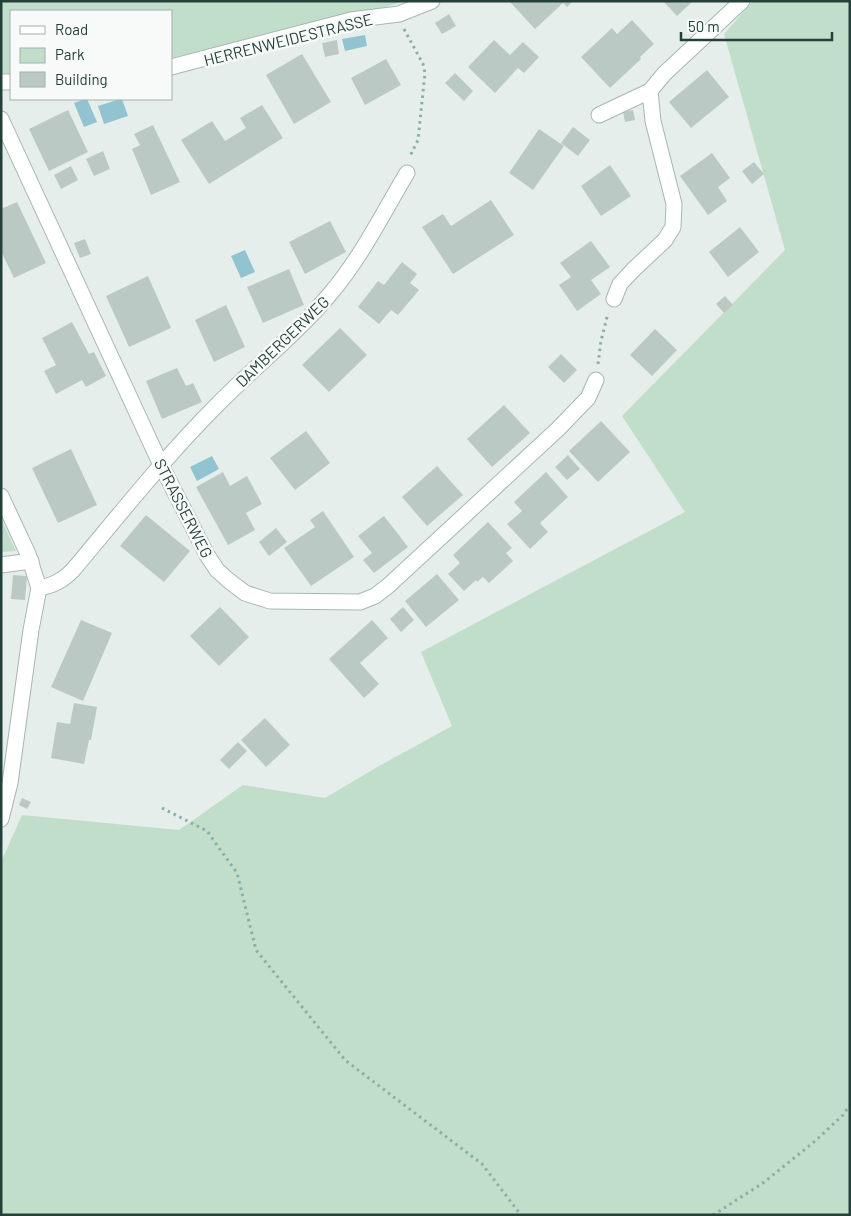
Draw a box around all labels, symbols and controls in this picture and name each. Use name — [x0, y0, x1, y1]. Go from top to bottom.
street label: HERRENWEIDESTRASSE — [202, 9, 374, 69]
legend — [10, 10, 172, 100]
scale bar — [681, 10, 832, 42]
text: 50 m — [688, 17, 720, 35]
text: Road — [55, 20, 88, 38]
text: Park — [55, 45, 85, 63]
text: Building — [55, 70, 108, 88]
street label: DAMBERGERWEG — [231, 292, 333, 390]
street label: STRASSERWEG — [151, 455, 217, 561]

